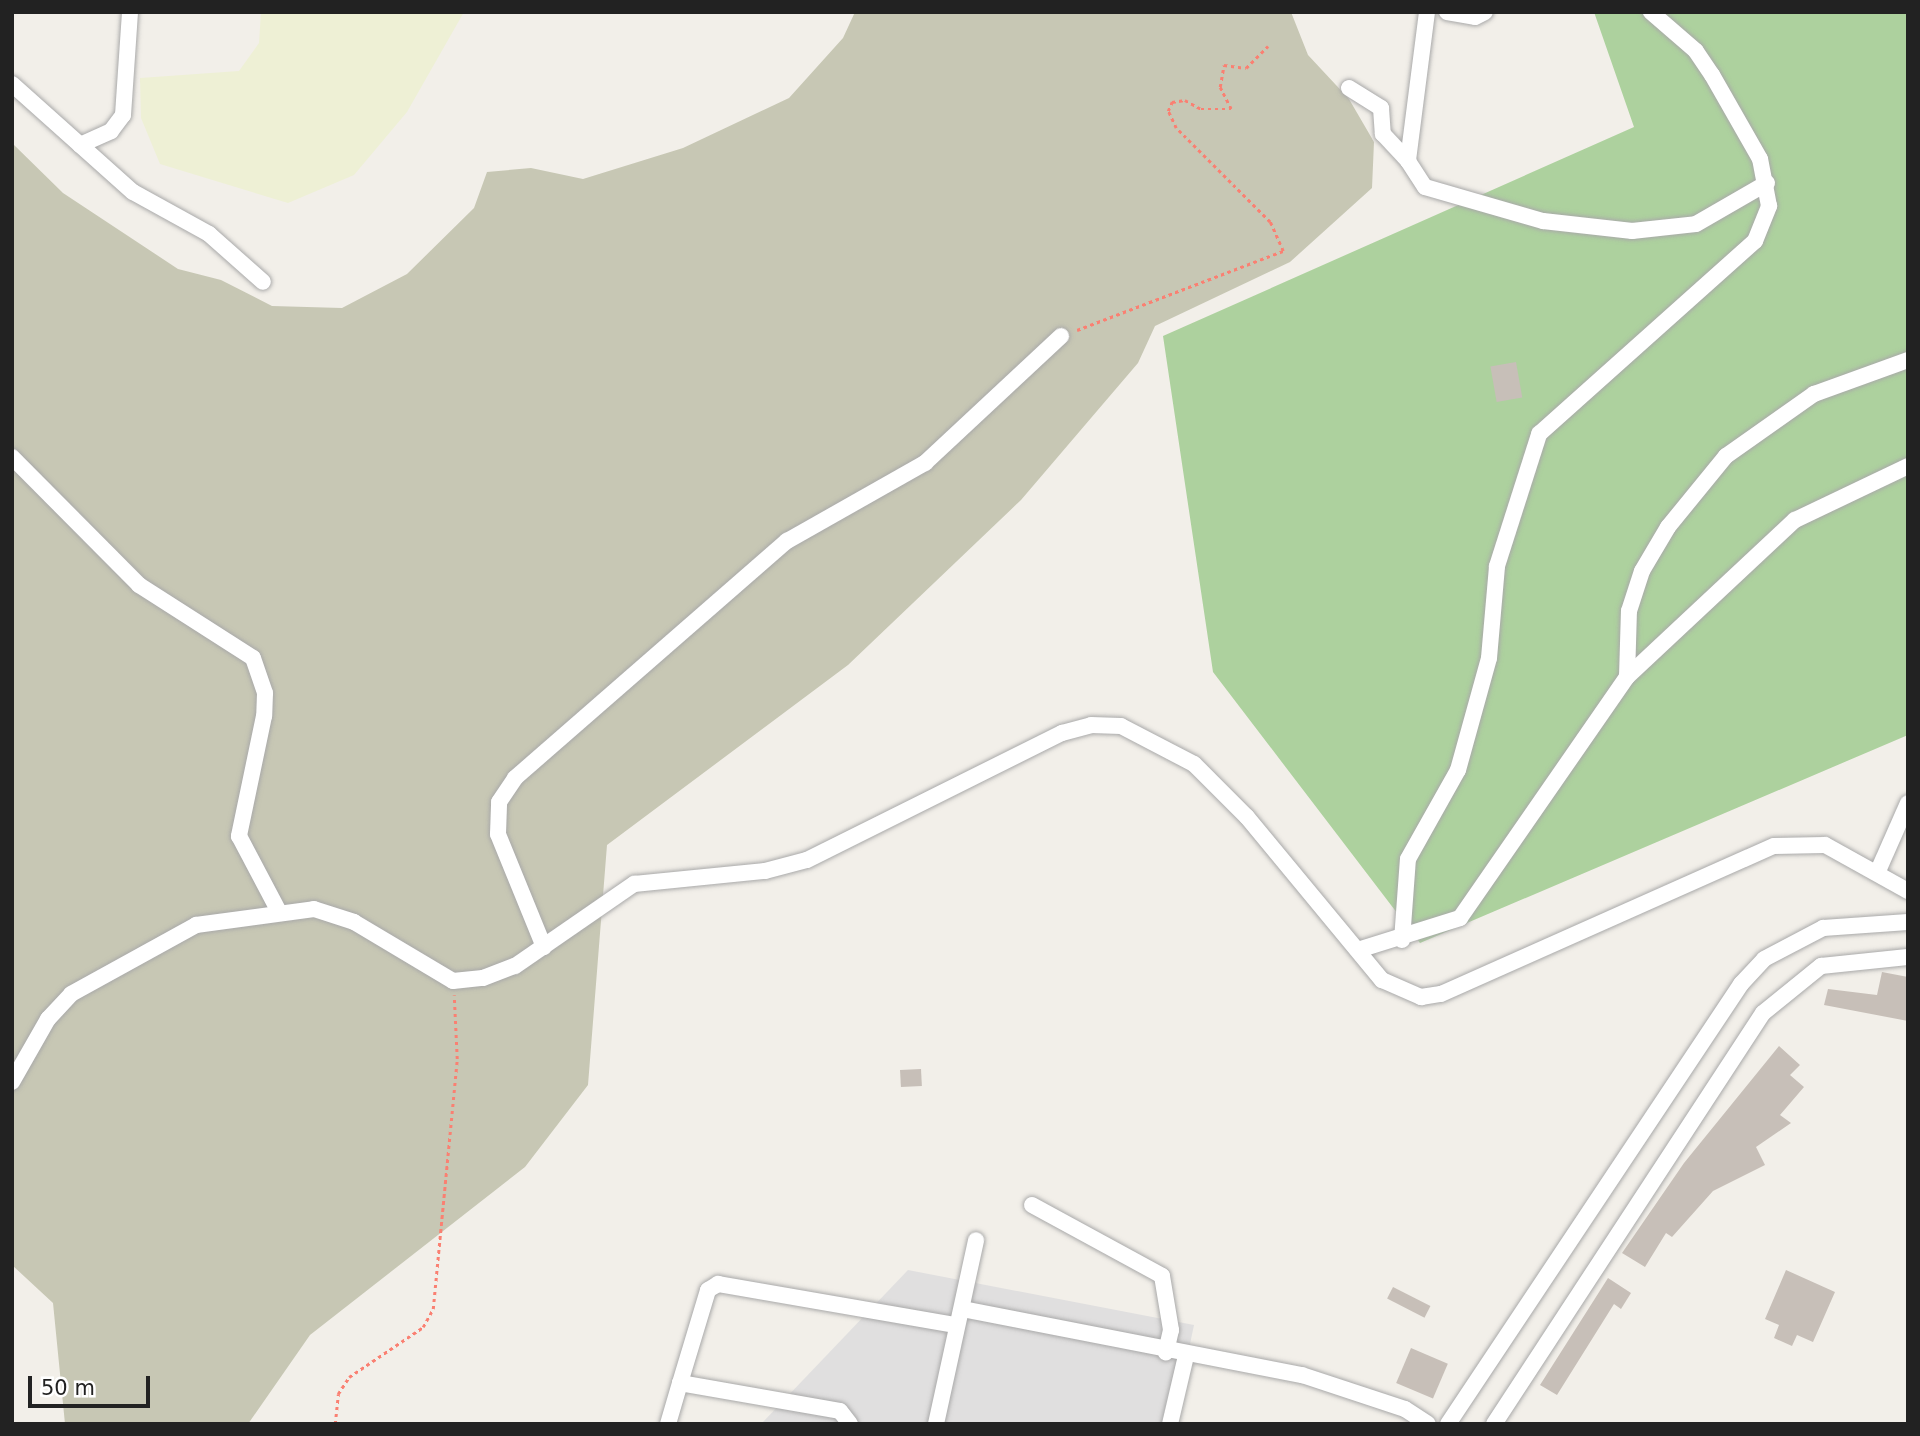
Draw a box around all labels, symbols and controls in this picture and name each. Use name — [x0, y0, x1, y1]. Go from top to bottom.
scale bar — [32, 1362, 154, 1406]
text: 50 m — [41, 1376, 95, 1400]

